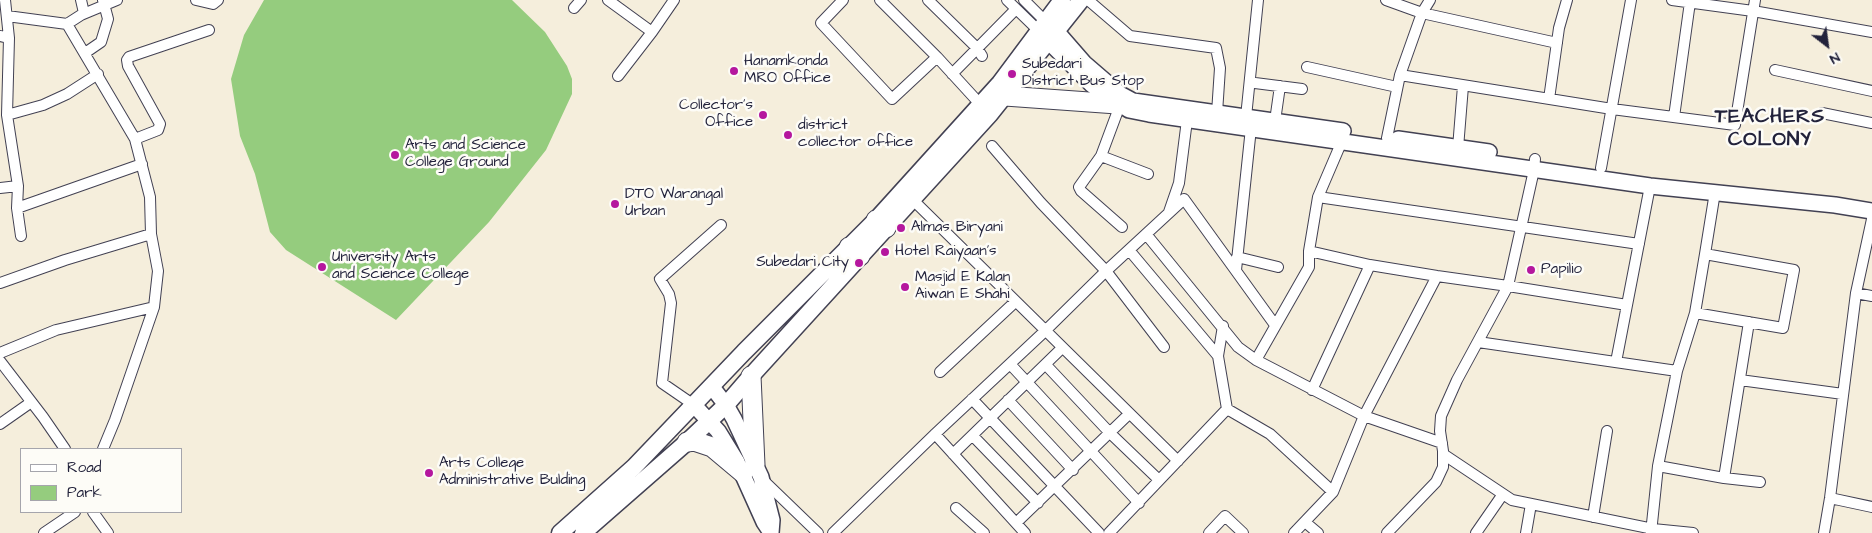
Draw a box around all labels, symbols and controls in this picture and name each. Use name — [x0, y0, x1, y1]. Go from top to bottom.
north arrow — [1802, 20, 1852, 70]
text: N — [1826, 47, 1843, 69]
place label: Hanamkonda MRO Office — [744, 53, 831, 88]
place label: Subedari District Bus Stop — [1022, 56, 1144, 91]
marker: Hanamkonda MRO Office — [728, 65, 740, 77]
marker: Subedari District Bus Stop — [1006, 68, 1018, 80]
place label: Collector's Office — [679, 97, 753, 132]
district label: TEACHERS COLONY — [1714, 106, 1826, 153]
marker: Collector's Office — [757, 109, 769, 121]
place label: district collector office — [798, 117, 913, 152]
marker: district collector office — [782, 129, 794, 141]
place label: Arts and Science College Ground — [405, 137, 526, 172]
marker: Arts and Science College Ground — [389, 149, 401, 161]
place label: DTO Warangal Urban — [625, 186, 723, 221]
marker: DTO Warangal Urban — [609, 198, 621, 210]
place label: Almas Biryani — [911, 219, 1003, 237]
marker: Almas Biryani — [895, 222, 907, 234]
place label: Hotel Raiyaan's — [895, 243, 997, 261]
marker: Hotel Raiyaan's — [879, 246, 891, 258]
place label: University Arts and Science College — [332, 249, 469, 284]
place label: Subedari City — [756, 254, 849, 272]
marker: Subedari City — [853, 257, 865, 269]
marker: University Arts and Science College — [316, 261, 328, 273]
place label: Papilio — [1541, 261, 1582, 279]
marker: Papilio — [1525, 264, 1537, 276]
place label: Masjid E Kalan Aiwan E Shahi — [915, 269, 1010, 304]
marker: Masjid E Kalan Aiwan E Shahi — [899, 281, 911, 293]
legend — [20, 448, 182, 513]
place label: Arts College Administrative Bulding — [439, 455, 586, 490]
text: Road — [67, 457, 101, 478]
marker: Arts College Administrative Bulding — [423, 467, 435, 479]
text: Park — [67, 482, 102, 503]

